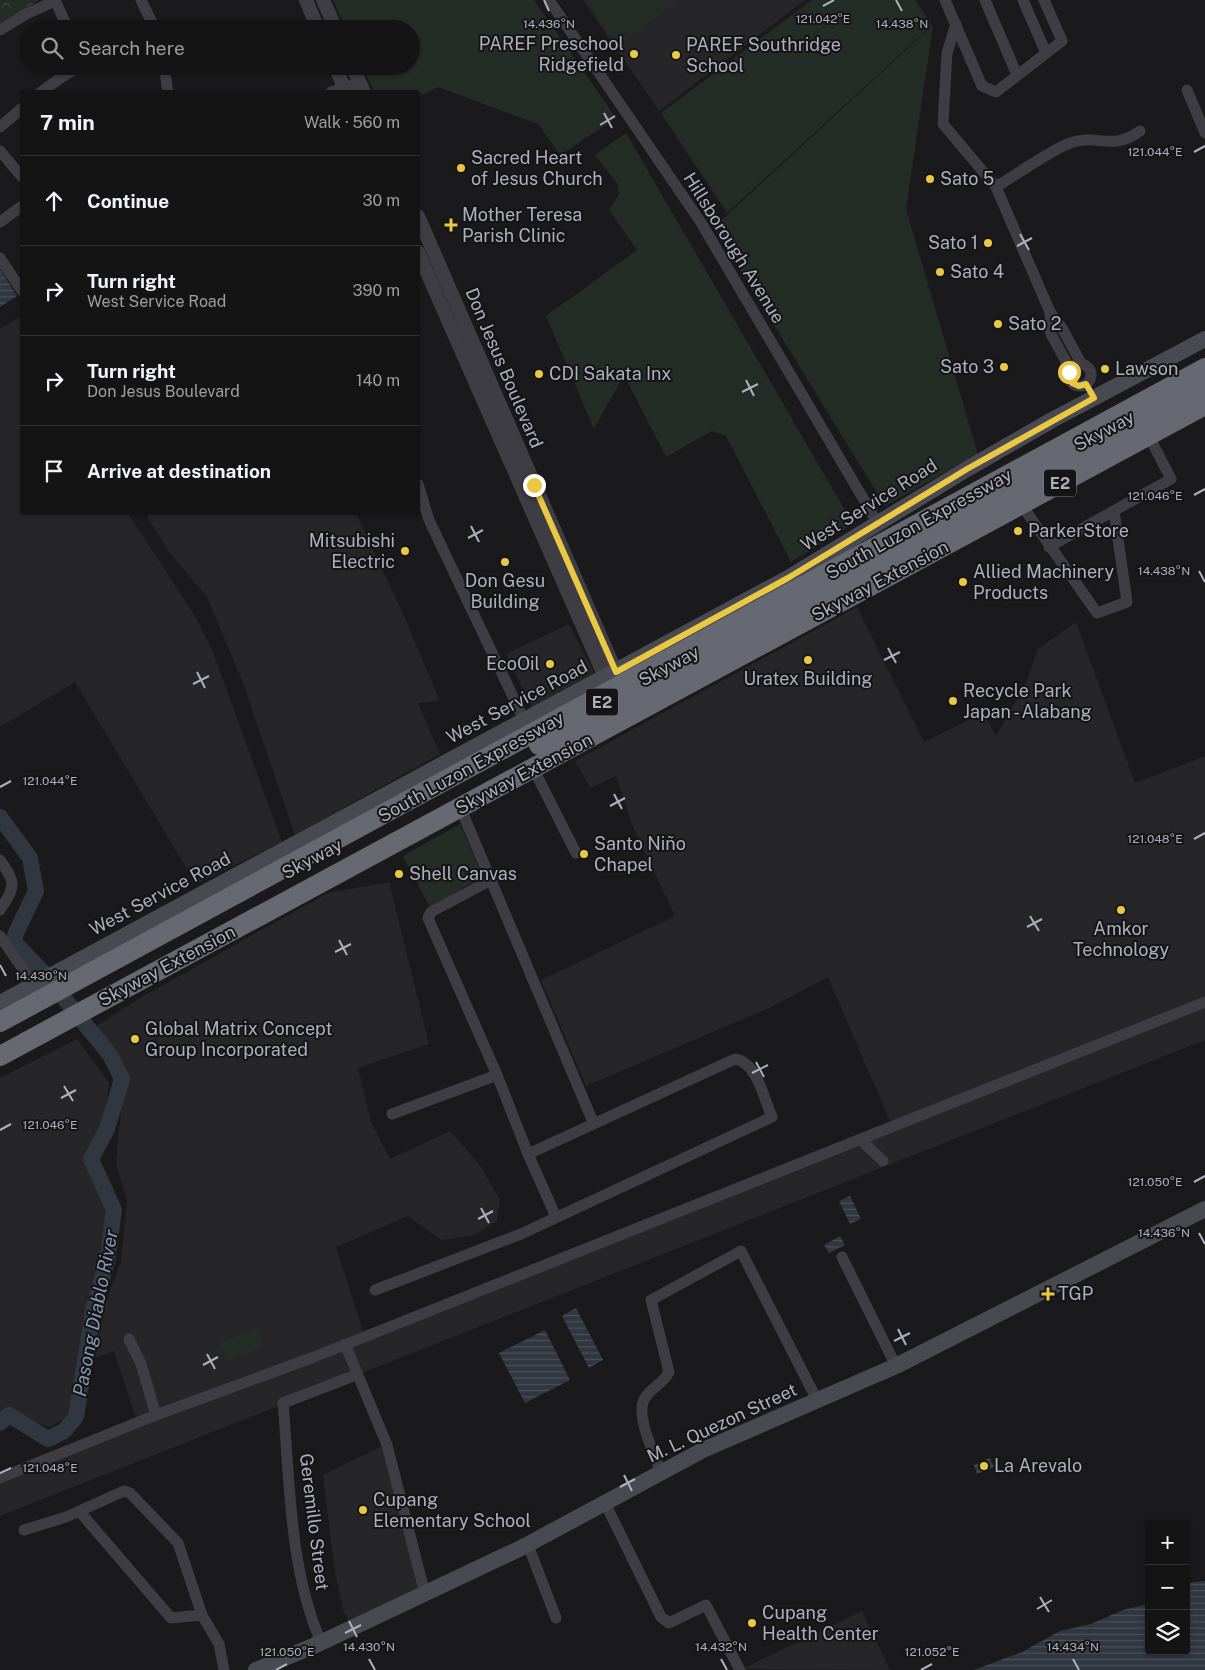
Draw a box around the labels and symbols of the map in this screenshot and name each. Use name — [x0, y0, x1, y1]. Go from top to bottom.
text: 121.042°E — [796, 12, 850, 26]
text: 14.436°N — [523, 17, 575, 31]
text: 14.438°N — [876, 17, 928, 31]
place label: PAREF Preschool Ridgefield — [479, 33, 624, 75]
place label: PAREF Southridge School — [686, 34, 841, 76]
marker: PAREF Preschool Ridgefield — [628, 48, 640, 60]
marker: PAREF Southridge School — [670, 49, 682, 61]
text: 121.044°E — [1127, 145, 1183, 159]
place label: Sacred Heart of Jesus Church — [471, 147, 603, 189]
marker: Sacred Heart of Jesus Church — [455, 162, 467, 174]
street label: Hillsborough Avenue — [679, 168, 789, 327]
place label: Sato 5 — [940, 168, 994, 189]
marker: Sato 5 — [924, 173, 936, 185]
place label: Mother Teresa Parish Clinic — [462, 204, 582, 246]
marker: Mother Teresa Parish Clinic — [444, 218, 458, 232]
place label: Sato 1 — [928, 232, 978, 253]
marker: Sato 1 — [982, 237, 994, 249]
place label: Sato 4 — [950, 261, 1004, 282]
marker: Sato 4 — [934, 266, 946, 278]
street label: Don Jesus Boulevard — [461, 285, 548, 451]
place label: Sato 2 — [1008, 313, 1062, 334]
marker: Sato 2 — [992, 318, 1004, 330]
place label: Sato 3 — [940, 356, 994, 377]
place label: Lawson — [1115, 358, 1178, 379]
marker: Sato 3 — [998, 361, 1010, 373]
route start — [1058, 361, 1081, 384]
place label: CDI Sakata Inx — [549, 363, 671, 384]
marker: Lawson — [1099, 363, 1111, 375]
marker: CDI Sakata Inx — [533, 368, 545, 380]
street label: Skyway — [1070, 406, 1138, 455]
street label: West Service Road — [797, 454, 941, 555]
street label: South Luzon Expressway — [822, 464, 1016, 583]
road number: E2 — [1044, 469, 1076, 496]
route end — [523, 474, 546, 497]
text: 121.046°E — [1128, 489, 1182, 503]
place label: ParkerStore — [1028, 520, 1129, 541]
marker: ParkerStore — [1012, 525, 1024, 537]
place label: Mitsubishi Electric — [309, 530, 395, 572]
street label: Skyway Extension — [808, 536, 952, 625]
marker: Mitsubishi Electric — [399, 545, 411, 557]
marker: Don Gesu Building — [499, 556, 511, 568]
place label: Allied Machinery Products — [973, 561, 1114, 603]
text: 14.438°N — [1138, 564, 1190, 578]
place label: Don Gesu Building — [465, 570, 545, 612]
marker: Allied Machinery Products — [957, 576, 969, 588]
street label: Skyway — [635, 641, 703, 690]
place label: EcoOil — [486, 653, 540, 674]
marker: Uratex Building — [802, 654, 814, 666]
street label: West Service Road — [443, 656, 591, 748]
marker: EcoOil — [544, 658, 556, 670]
place label: Uratex Building — [744, 668, 872, 689]
place label: Recycle Park Japan - Alabang — [963, 680, 1092, 722]
road number: E2 — [586, 689, 618, 716]
marker: Recycle Park Japan - Alabang — [947, 695, 959, 707]
street label: South Luzon Expressway — [374, 707, 568, 826]
street label: Skyway Extension — [452, 729, 596, 818]
text: 121.044°E — [22, 774, 78, 788]
text: 121.048°E — [1127, 832, 1183, 846]
place label: Santo Niño Chapel — [594, 833, 686, 875]
street label: Skyway — [278, 834, 346, 883]
street label: West Service Road — [86, 848, 234, 940]
marker: Santo Niño Chapel — [578, 848, 590, 860]
place label: Shell Canvas — [409, 863, 517, 884]
marker: Shell Canvas — [393, 868, 405, 880]
marker: Amkor Technology — [1115, 904, 1127, 916]
place label: Amkor Technology — [1073, 918, 1169, 960]
street label: Skyway Extension — [95, 921, 239, 1010]
text: 14.430°N — [15, 969, 67, 983]
place label: Global Matrix Concept Group Incorporated — [145, 1018, 332, 1060]
marker: Global Matrix Concept Group Incorporated — [129, 1033, 141, 1045]
text: 121.046°E — [23, 1118, 77, 1132]
text: 121.050°E — [1128, 1175, 1183, 1189]
text: 14.436°N — [1138, 1226, 1190, 1240]
water label: Pasong Diablo River — [68, 1227, 122, 1398]
place label: TGP — [1058, 1283, 1093, 1304]
marker: TGP — [1042, 1288, 1054, 1300]
street label: M. L. Quezon Street — [643, 1379, 800, 1467]
street label: Geremillo Street — [296, 1452, 333, 1592]
place label: La Arevalo — [994, 1455, 1082, 1476]
marker: La Arevalo — [978, 1460, 990, 1472]
text: 121.048°E — [22, 1461, 78, 1475]
place label: Cupang Elementary School — [373, 1489, 531, 1531]
marker: Cupang Elementary School — [357, 1504, 369, 1516]
place label: Cupang Health Center — [762, 1602, 879, 1644]
marker: Cupang Health Center — [746, 1617, 758, 1629]
text: 14.430°N — [343, 1640, 395, 1654]
text: 14.432°N — [695, 1640, 747, 1654]
text: 14.434°N — [1047, 1640, 1099, 1654]
text: 121.050°E — [260, 1645, 315, 1659]
text: 121.052°E — [905, 1645, 959, 1659]

